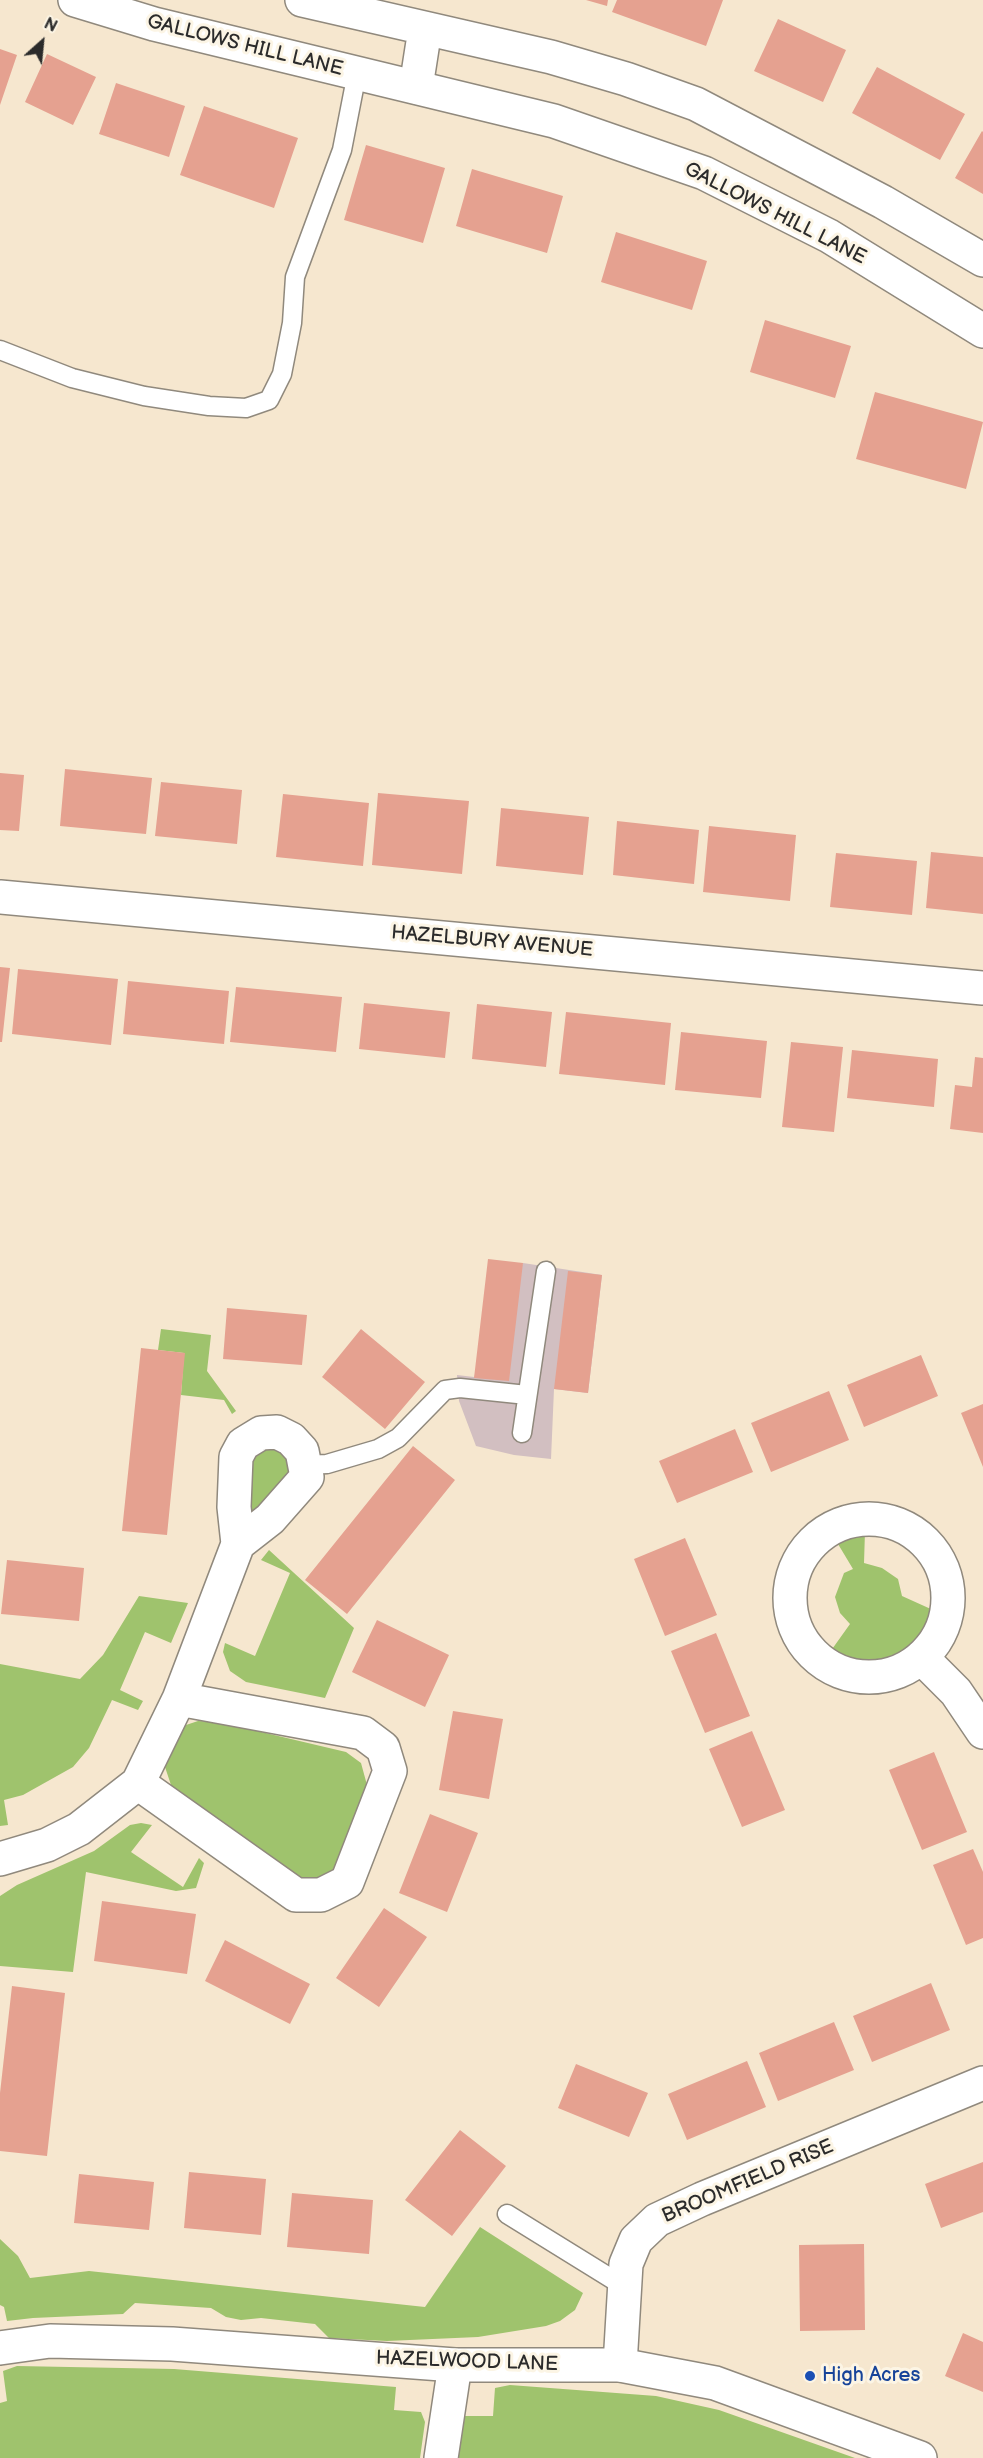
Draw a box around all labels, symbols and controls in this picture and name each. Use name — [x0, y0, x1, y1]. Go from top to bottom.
street label: GALLOWS HILL LANE — [145, 10, 345, 82]
north arrow — [12, 12, 72, 72]
text: N — [41, 14, 60, 37]
street label: GALLOWS HILL LANE — [680, 158, 870, 270]
street label: HAZELBURY AVENUE — [390, 921, 594, 963]
street label: BROOMFIELD RISE — [659, 2135, 837, 2229]
street label: HAZELWOOD LANE — [375, 2347, 559, 2377]
place label: High Acres — [822, 2364, 920, 2388]
marker: High Acres — [803, 2369, 817, 2383]

